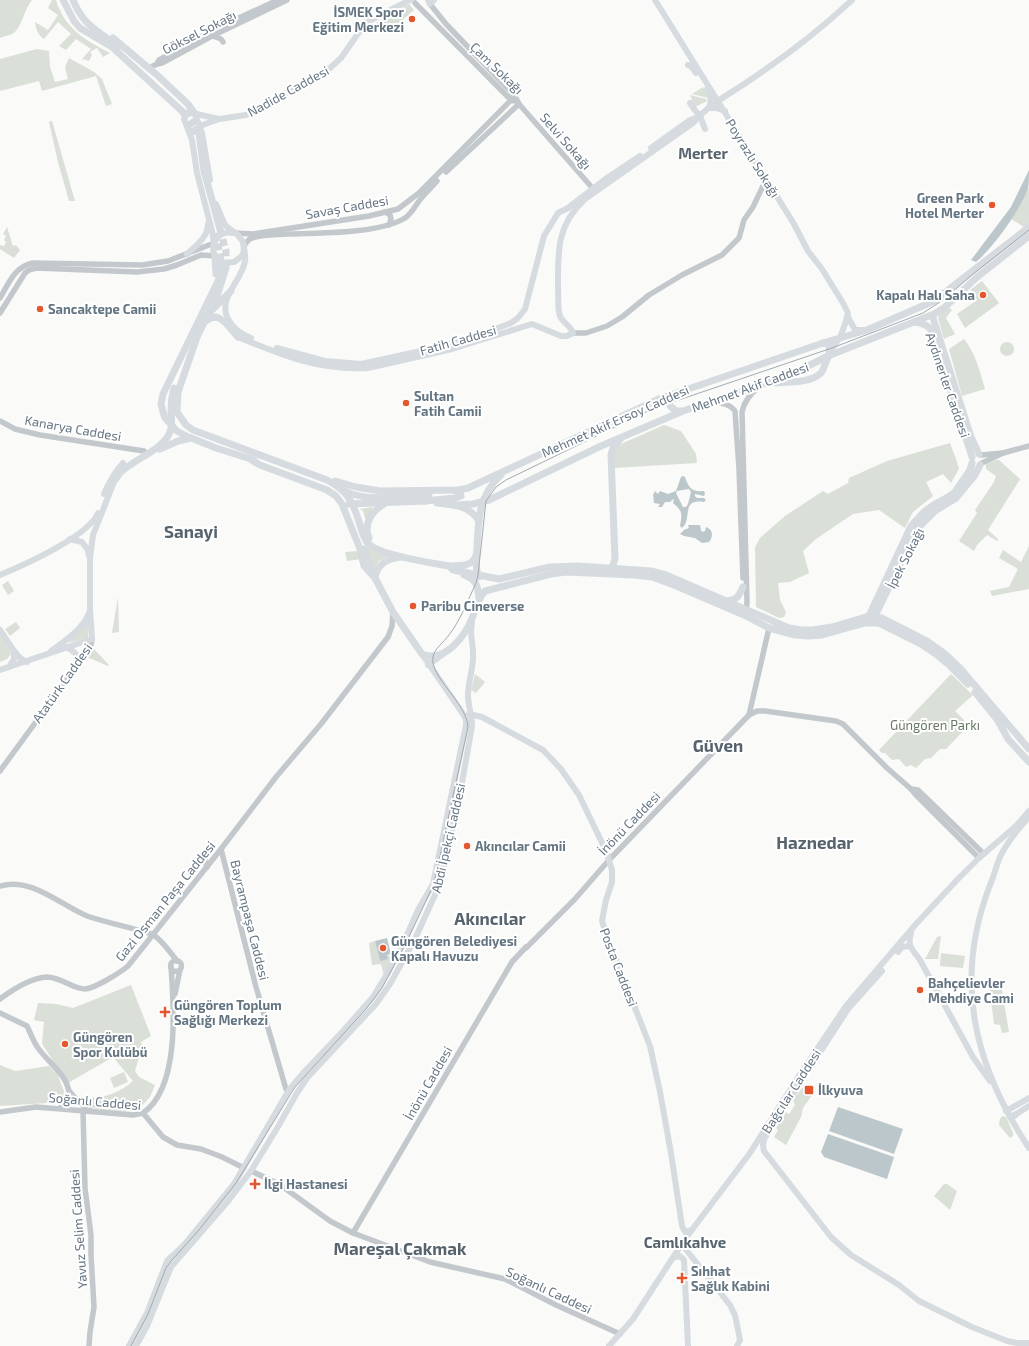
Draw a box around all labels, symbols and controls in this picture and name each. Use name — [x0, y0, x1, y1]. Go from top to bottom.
place label: İSMEK Spor Eğitim Merkezi — [313, 4, 404, 35]
street label: Göksel Sokağı — [159, 6, 239, 58]
marker: İSMEK Spor Eğitim Merkezi — [407, 14, 417, 24]
street label: Çam Sokağı — [466, 39, 527, 98]
street label: Nadide Caddesi — [245, 62, 331, 120]
street label: Selvi Sokağı — [537, 109, 595, 173]
street label: Poyrazlı Sokağı — [722, 116, 784, 200]
district label: Merter — [678, 144, 728, 162]
place label: Green Park Hotel Merter — [905, 190, 985, 221]
street label: Savaş Caddesi — [304, 192, 390, 223]
marker: Green Park Hotel Merter — [987, 200, 997, 210]
place label: Kapalı Halı Saha — [876, 287, 975, 303]
marker: Kapalı Halı Saha — [978, 290, 988, 300]
place label: Sancaktepe Camii — [48, 301, 156, 317]
marker: Sancaktepe Camii — [35, 304, 45, 314]
street label: Fatih Caddesi — [418, 321, 498, 359]
street label: Aydınerler Caddesi — [923, 330, 973, 440]
street label: Mehmet Akif Caddesi — [689, 358, 811, 416]
street label: Mehmet Akif Ersoy Caddesi — [539, 381, 691, 461]
place label: Sultan Fatih Camii — [414, 388, 482, 419]
marker: Sultan Fatih Camii — [401, 398, 411, 408]
street label: Kanarya Caddesi — [23, 412, 123, 444]
district label: Sanayi — [164, 521, 218, 542]
street label: İpek Sokağı — [883, 525, 927, 591]
place label: Paribu Cineverse — [421, 598, 524, 614]
marker: Paribu Cineverse — [408, 601, 418, 611]
street label: Atatürk Caddesi — [29, 640, 95, 726]
park label: Güngören Parkı — [890, 717, 980, 733]
district label: Güven — [693, 735, 743, 755]
street label: Abdi İpekçi Caddesi — [428, 782, 469, 895]
street label: İnönü Caddesi — [595, 788, 663, 858]
district label: Haznedar — [776, 832, 854, 852]
street label: Gazi Osman Paşa Caddesi — [112, 838, 219, 965]
place label: Akıncılar Camii — [475, 838, 566, 854]
marker: Akıncılar Camii — [462, 841, 472, 851]
street label: Bayrampaşa Caddesi — [226, 858, 273, 982]
district label: Akıncılar — [454, 908, 526, 928]
street label: Posta Caddesi — [597, 925, 641, 1009]
place label: Güngören Belediyesi Kapalı Havuzu — [391, 933, 517, 964]
marker: Güngören Belediyesi Kapalı Havuzu — [378, 943, 388, 953]
place label: Bahçelievler Mehdiye Cami — [928, 975, 1014, 1006]
marker: Bahçelievler Mehdiye Cami — [915, 985, 925, 995]
place label: Güngören Toplum Sağlığı Merkezi — [174, 997, 282, 1028]
marker: Güngören Toplum Sağlığı Merkezi — [159, 1006, 171, 1018]
place label: Güngören Spor Kulübü — [73, 1029, 147, 1060]
marker: Güngören Spor Kulübü — [60, 1039, 70, 1049]
street label: İnönü Caddesi — [400, 1043, 456, 1123]
street label: Bağcılar Caddesi — [758, 1046, 824, 1136]
place label: İlkyuva — [818, 1082, 863, 1098]
marker: İlkyuva — [803, 1084, 815, 1096]
street label: Soğanlı Caddesi — [48, 1089, 142, 1113]
street label: Yavuz Selim Caddesi — [66, 1169, 90, 1289]
place label: İlgi Hastanesi — [264, 1176, 348, 1192]
marker: İlgi Hastanesi — [249, 1178, 261, 1190]
district label: Camlıkahve — [644, 1233, 726, 1251]
district label: Mareşal Çakmak — [334, 1238, 467, 1260]
street label: Soğanlı Caddesi — [504, 1263, 594, 1317]
place label: Sıhhat Sağlık Kabini — [691, 1263, 770, 1294]
marker: Sıhhat Sağlık Kabini — [676, 1272, 688, 1284]

